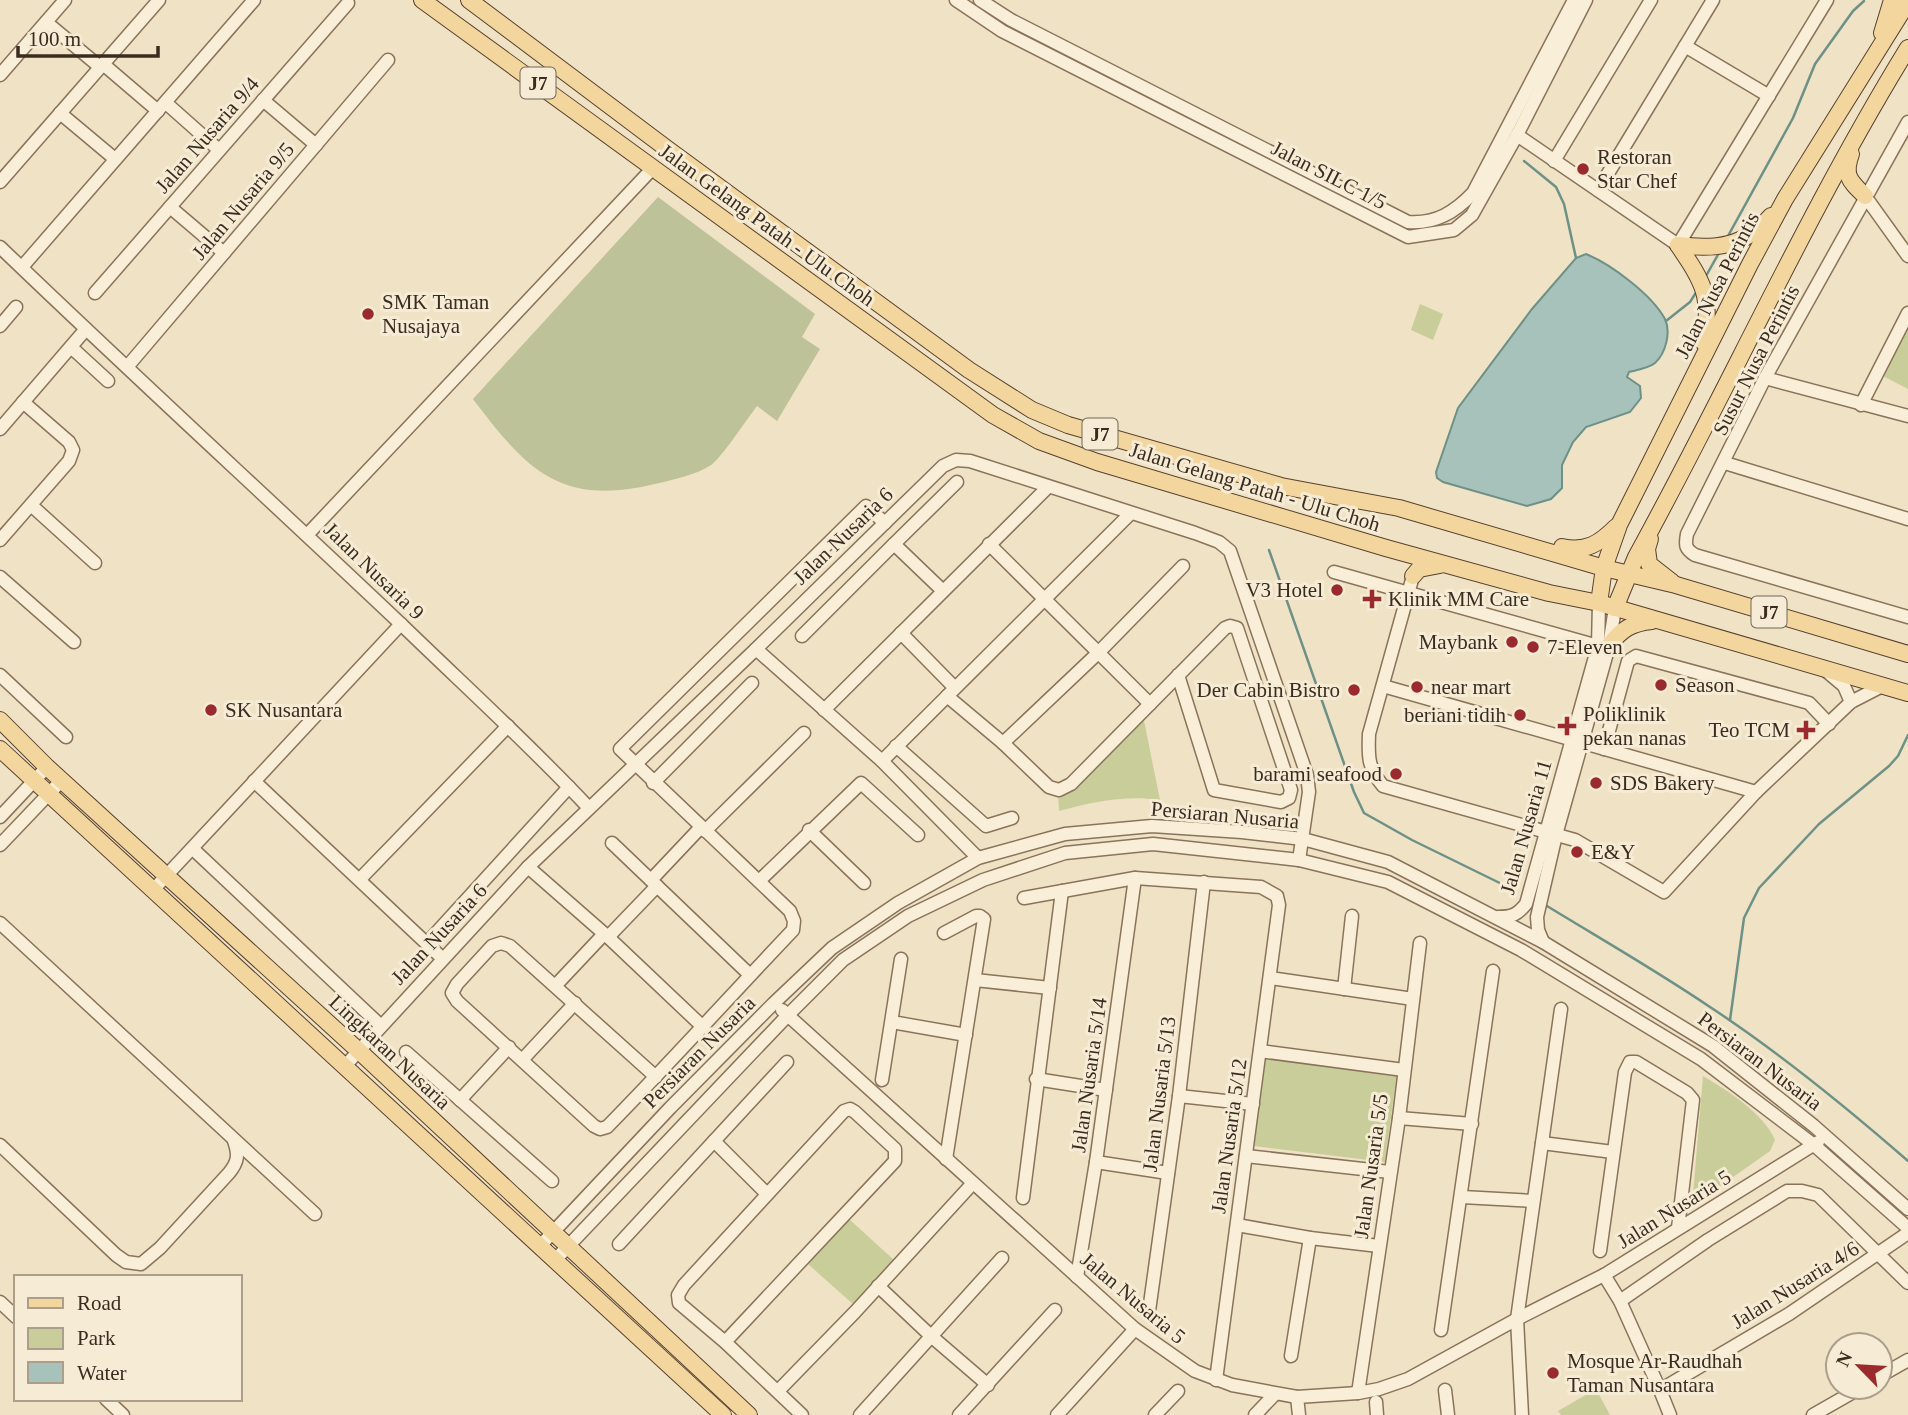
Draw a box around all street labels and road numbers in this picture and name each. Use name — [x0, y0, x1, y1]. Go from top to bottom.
road number: J7 — [520, 68, 556, 99]
street label: Jalan Nusaria 9/4 — [150, 72, 264, 198]
street label: Jalan SILC 1/5 — [1267, 136, 1391, 214]
street label: Jalan Nusaria 9/5 — [187, 137, 299, 265]
street label: Jalan Gelang Patah - Ulu Choh — [654, 139, 880, 312]
street label: Jalan Nusa Perintis — [1670, 208, 1764, 362]
street label: Susur Nusa Perintis — [1708, 281, 1804, 439]
road number: J7 — [1082, 418, 1118, 449]
street label: Jalan Gelang Patah - Ulu Choh — [1127, 437, 1384, 537]
street label: Jalan Nusaria 6 — [788, 482, 898, 590]
street label: Jalan Nusaria 9 — [319, 517, 429, 625]
road number: J7 — [1752, 596, 1786, 628]
street label: Jalan Nusaria 11 — [1495, 757, 1557, 897]
street label: Persiaran Nusaria — [1150, 797, 1301, 833]
street label: Jalan Nusaria 6 — [386, 878, 492, 990]
street label: Lingkaran Nusaria — [324, 990, 456, 1115]
street label: Persiaran Nusaria — [638, 990, 761, 1113]
street label: Jalan Nusaria 5/14 — [1066, 995, 1112, 1154]
street label: Persiaran Nusaria — [1693, 1007, 1827, 1116]
street label: Jalan Nusaria 5/13 — [1138, 1015, 1180, 1173]
street label: Jalan Nusaria 5/12 — [1206, 1057, 1252, 1215]
street label: Jalan Nusaria 5/5 — [1349, 1092, 1393, 1240]
street label: Jalan Nusaria 5 — [1613, 1165, 1735, 1253]
street label: Jalan Nusaria 4/6 — [1727, 1236, 1863, 1334]
street label: Jalan Nusaria 5 — [1076, 1247, 1190, 1349]

